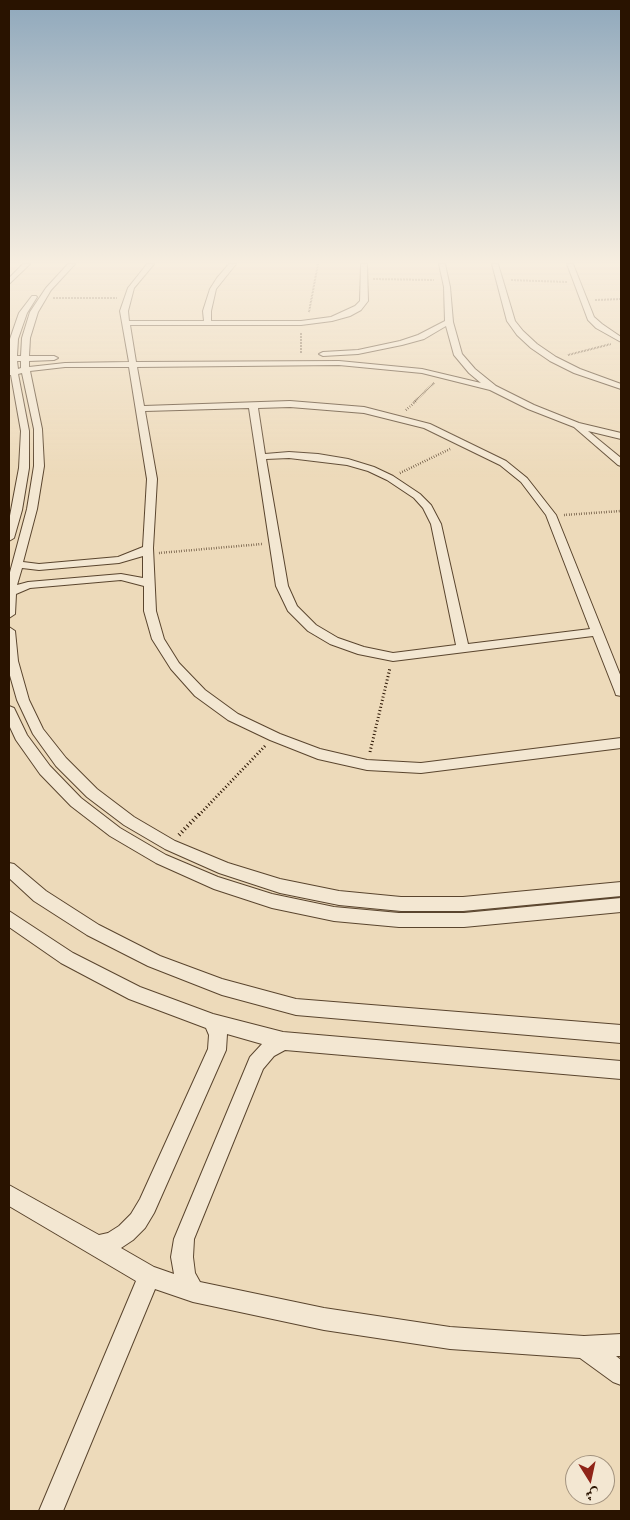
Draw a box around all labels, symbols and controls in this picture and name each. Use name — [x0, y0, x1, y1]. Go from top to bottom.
north arrow — [565, 1455, 615, 1505]
text: ش — [584, 1484, 601, 1505]

